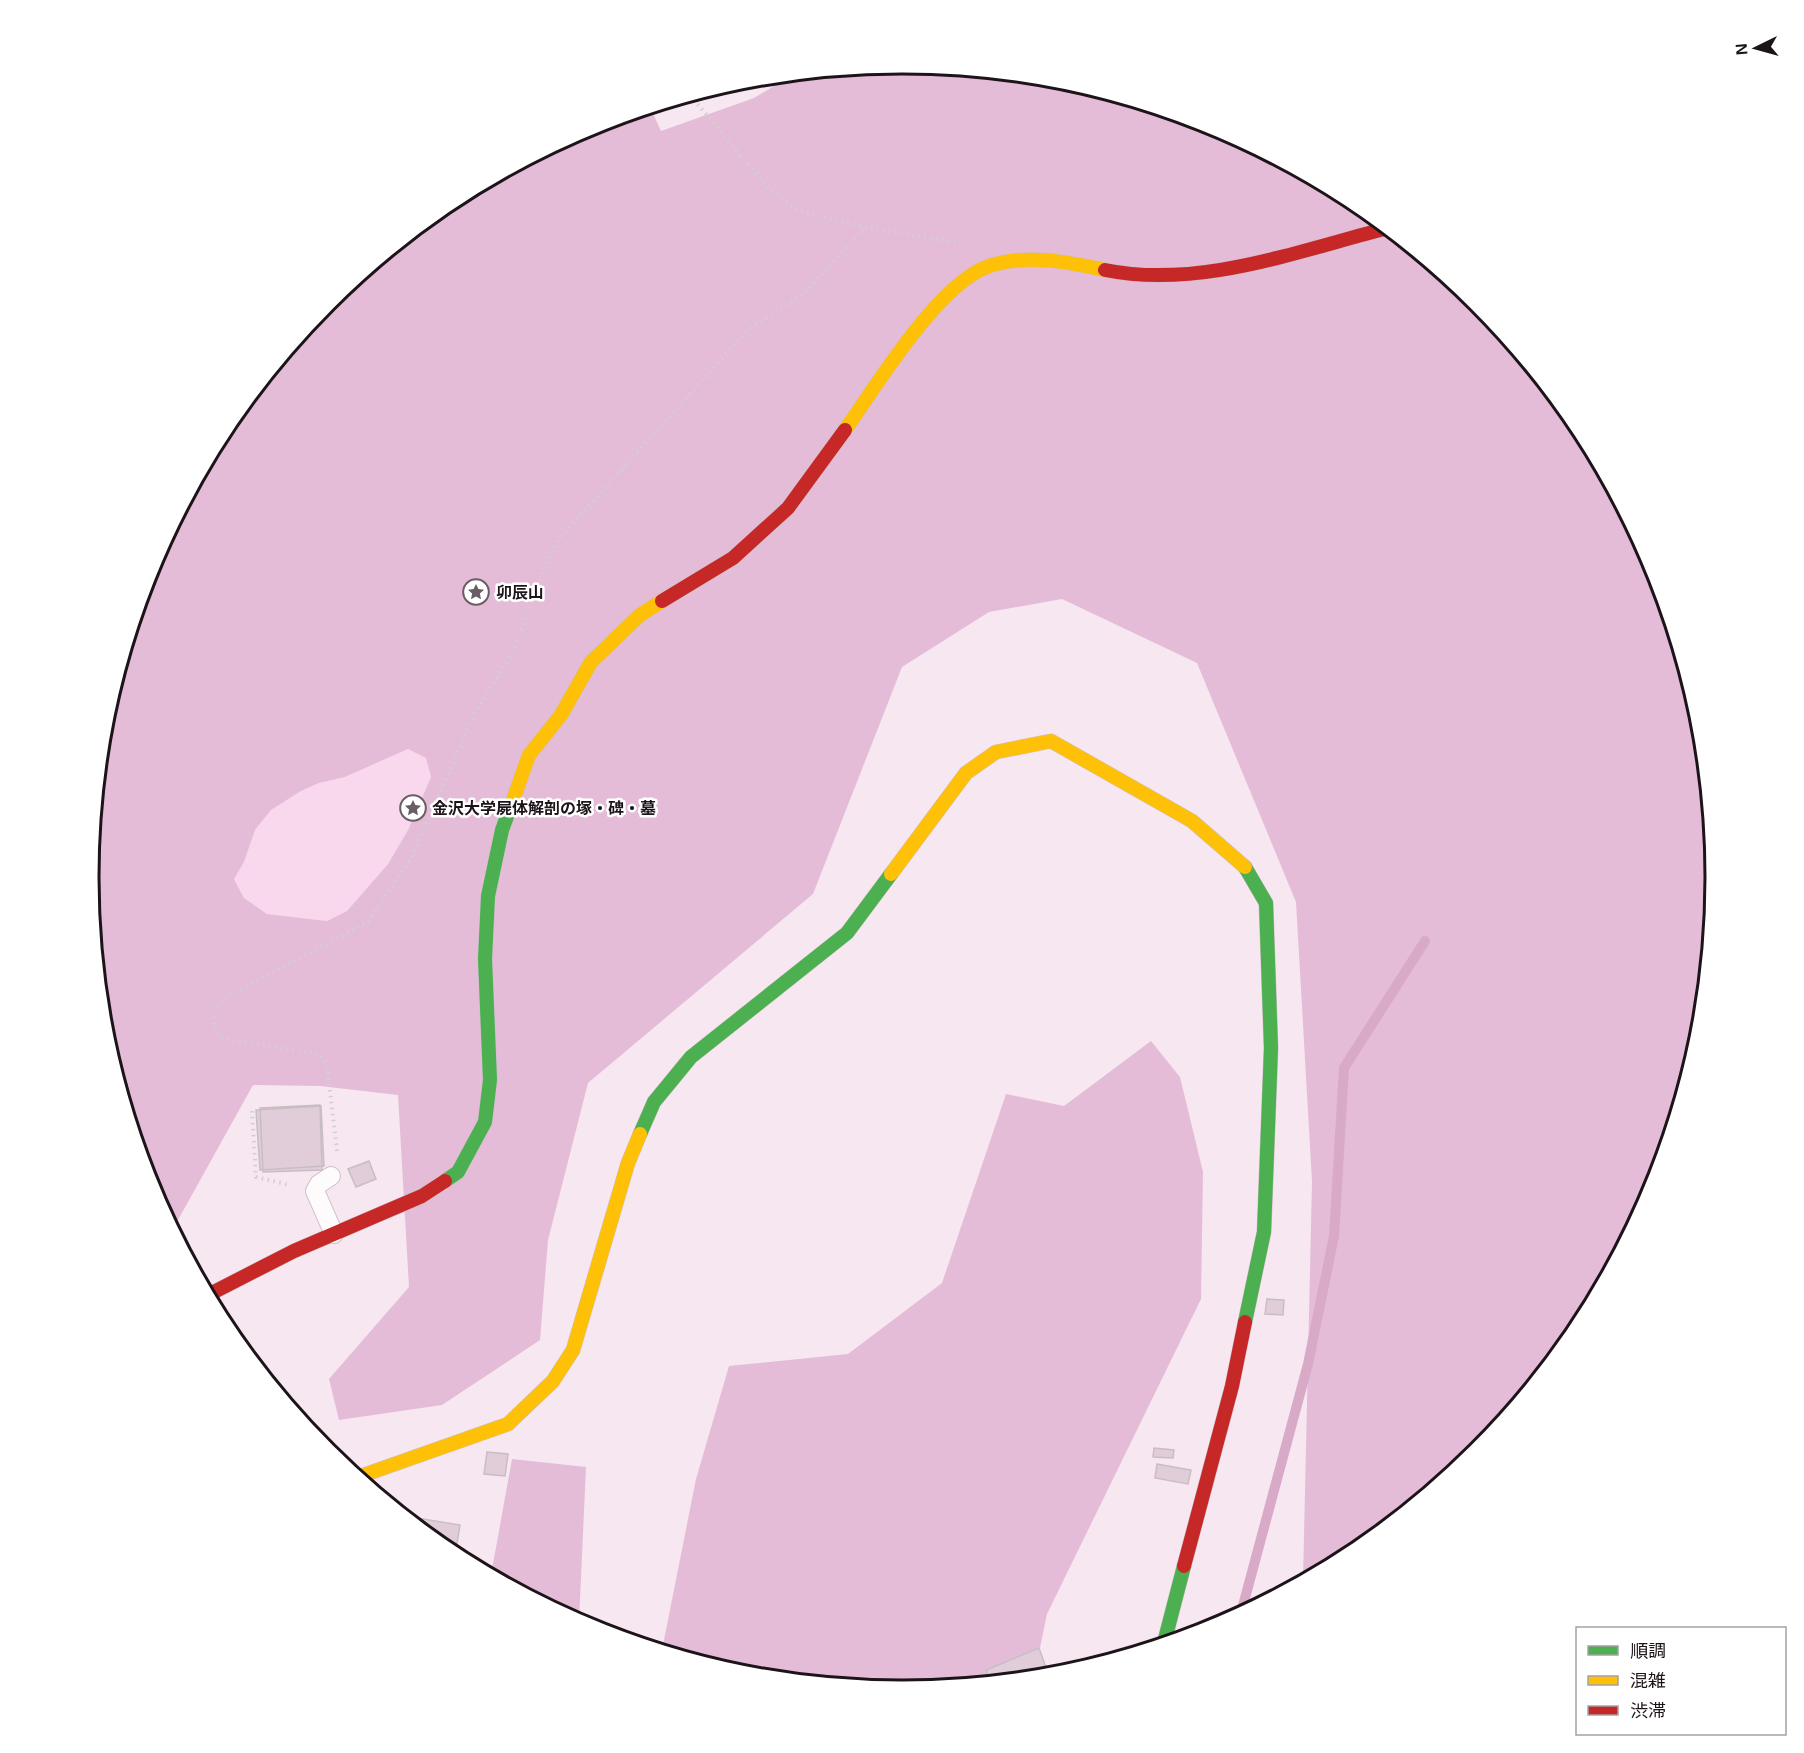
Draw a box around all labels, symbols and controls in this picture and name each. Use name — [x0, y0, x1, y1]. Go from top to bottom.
north arrow — [1726, 18, 1786, 78]
text: N — [1733, 43, 1751, 56]
place icon: 卯辰山 — [461, 577, 491, 607]
place label: 卯辰山 — [496, 584, 544, 601]
place icon: 金沢大学屍体解剖の塚・碑・墓 — [398, 793, 428, 823]
place label: 金沢大学屍体解剖の塚・碑・墓 — [432, 800, 656, 817]
legend — [1576, 1627, 1786, 1735]
text: 順調 — [1630, 1641, 1666, 1661]
text: 混雑 — [1630, 1671, 1666, 1691]
text: 渋滞 — [1630, 1701, 1666, 1721]

